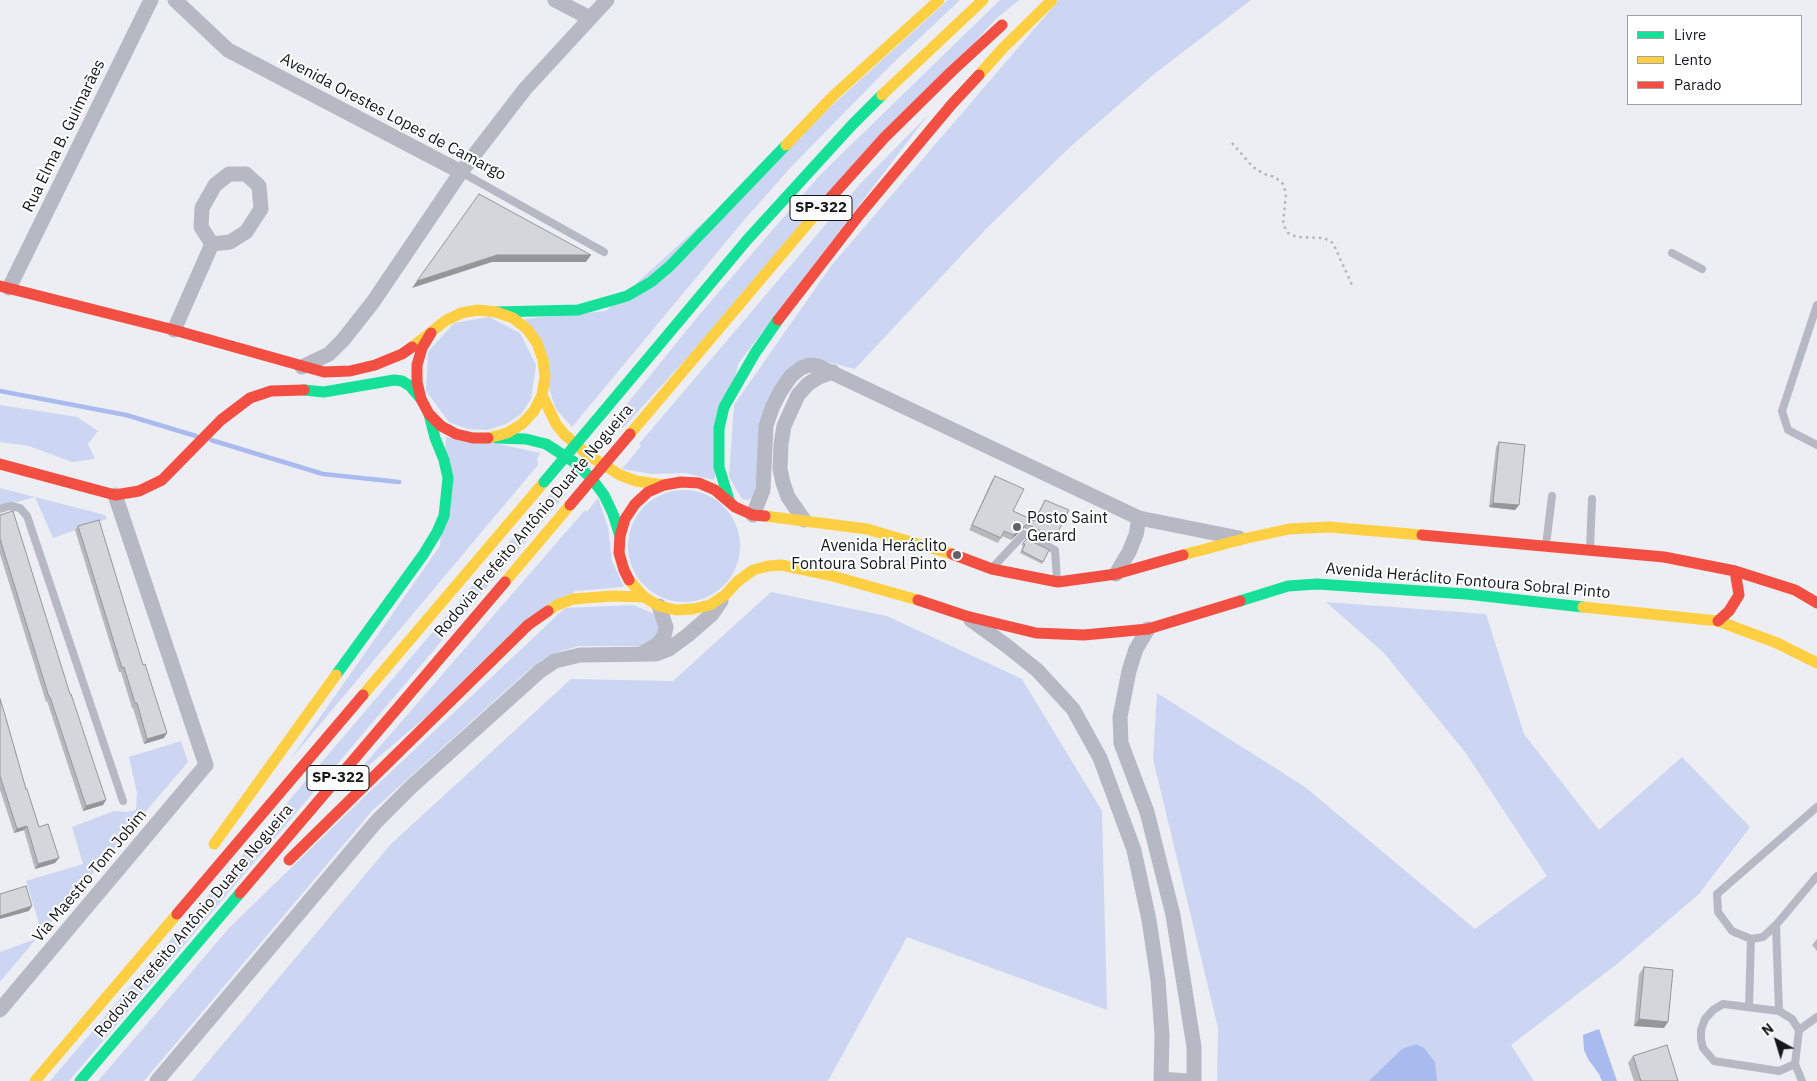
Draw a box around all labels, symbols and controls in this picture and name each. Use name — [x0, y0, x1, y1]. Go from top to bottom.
legend — [1627, 15, 1802, 105]
text: Livre — [1674, 25, 1706, 44]
street label: Avenida Orestes Lopes de Camargo — [277, 49, 509, 185]
text: Lento — [1674, 50, 1712, 69]
street label: Rua Elma B. Guimarães — [19, 56, 109, 216]
text: Parado — [1674, 75, 1722, 94]
road number: SP-322 — [790, 196, 852, 220]
street label: Rodovia Prefeito Antônio Duarte Nogueira — [431, 400, 637, 642]
place label: Posto Saint Gerard — [1027, 508, 1108, 546]
marker: Posto Saint Gerard — [1011, 521, 1023, 533]
place label: Avenida Heráclito Fontoura Sobral Pinto — [791, 536, 947, 574]
marker: Avenida Heráclito Fontoura Sobral Pinto — [951, 549, 963, 561]
street label: Avenida Heráclito Fontoura Sobral Pinto — [1325, 559, 1611, 603]
road number: SP-322 — [307, 766, 369, 790]
street label: Rodovia Prefeito Antônio Duarte Nogueira — [91, 800, 297, 1042]
street label: Via Maestro Tom Jobim — [29, 806, 151, 946]
north arrow — [1752, 1016, 1802, 1066]
text: N — [1758, 1019, 1777, 1040]

